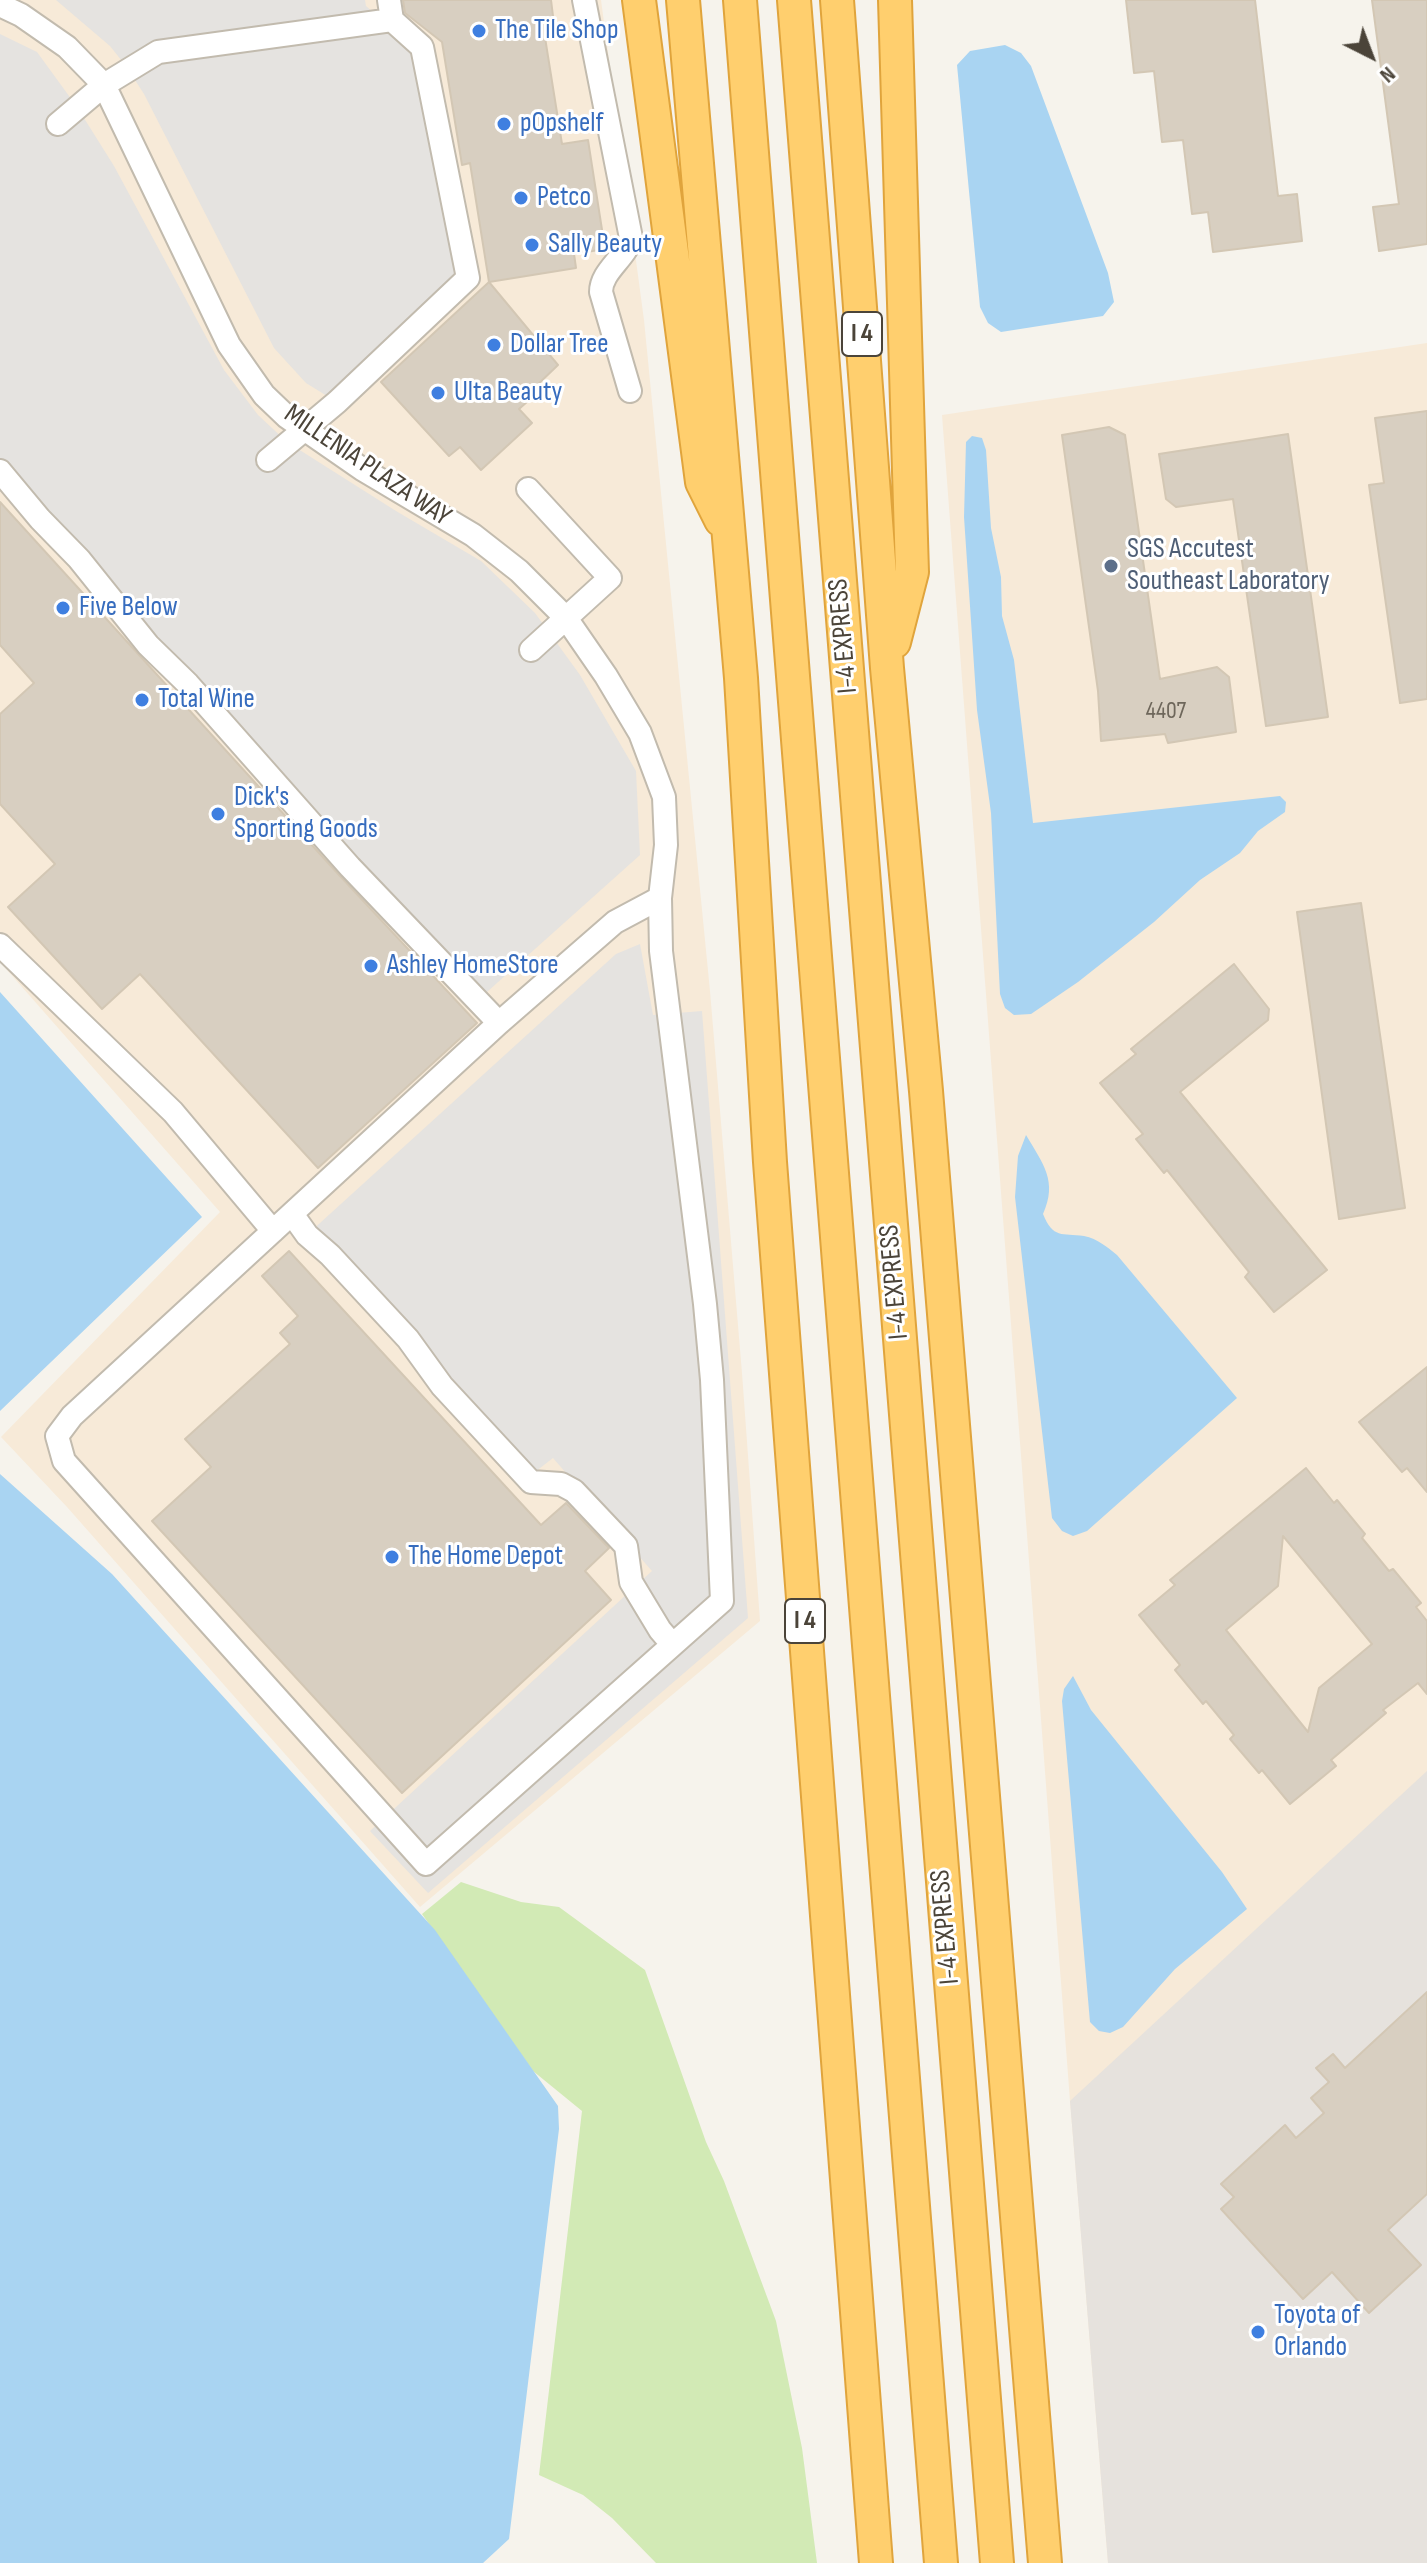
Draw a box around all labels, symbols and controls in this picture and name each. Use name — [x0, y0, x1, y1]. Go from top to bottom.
place label: The Tile Shop — [495, 14, 618, 48]
north arrow — [1331, 16, 1411, 96]
marker: The Tile Shop — [470, 22, 488, 40]
text: N — [1374, 60, 1401, 88]
place label: pOpshelf — [520, 107, 604, 141]
marker: pOpshelf — [495, 115, 513, 133]
place label: Petco — [537, 181, 591, 215]
marker: Petco — [512, 189, 530, 207]
place label: Sally Beauty — [548, 228, 662, 262]
marker: Sally Beauty — [523, 236, 541, 254]
road number: I 4 — [842, 312, 882, 356]
place label: Dollar Tree — [510, 328, 608, 362]
marker: Dollar Tree — [485, 336, 503, 354]
place label: Ulta Beauty — [454, 376, 562, 410]
marker: Ulta Beauty — [429, 384, 447, 402]
street label: MILLENIA PLAZA WAY — [277, 398, 457, 534]
place label: SGS Accutest Southeast Laboratory — [1127, 533, 1330, 599]
marker: SGS Accutest Southeast Laboratory — [1102, 557, 1120, 575]
street label: I-4 EXPRESS — [822, 577, 866, 695]
place label: Five Below — [79, 591, 178, 625]
marker: Five Below — [54, 599, 72, 617]
place label: Total Wine — [158, 683, 255, 717]
marker: Total Wine — [133, 691, 151, 709]
house number: 4407 — [1146, 698, 1186, 726]
place label: Dick's Sporting Goods — [234, 781, 378, 847]
marker: Dick's Sporting Goods — [209, 805, 227, 823]
place label: Ashley HomeStore — [387, 949, 558, 983]
marker: Ashley HomeStore — [362, 957, 380, 975]
street label: I-4 EXPRESS — [873, 1223, 917, 1341]
place label: The Home Depot — [408, 1540, 563, 1574]
marker: The Home Depot — [383, 1548, 401, 1566]
road number: I 4 — [785, 1599, 825, 1643]
street label: I-4 EXPRESS — [924, 1868, 968, 1986]
place label: Toyota of Orlando — [1274, 2299, 1360, 2365]
marker: Toyota of Orlando — [1249, 2323, 1267, 2341]

